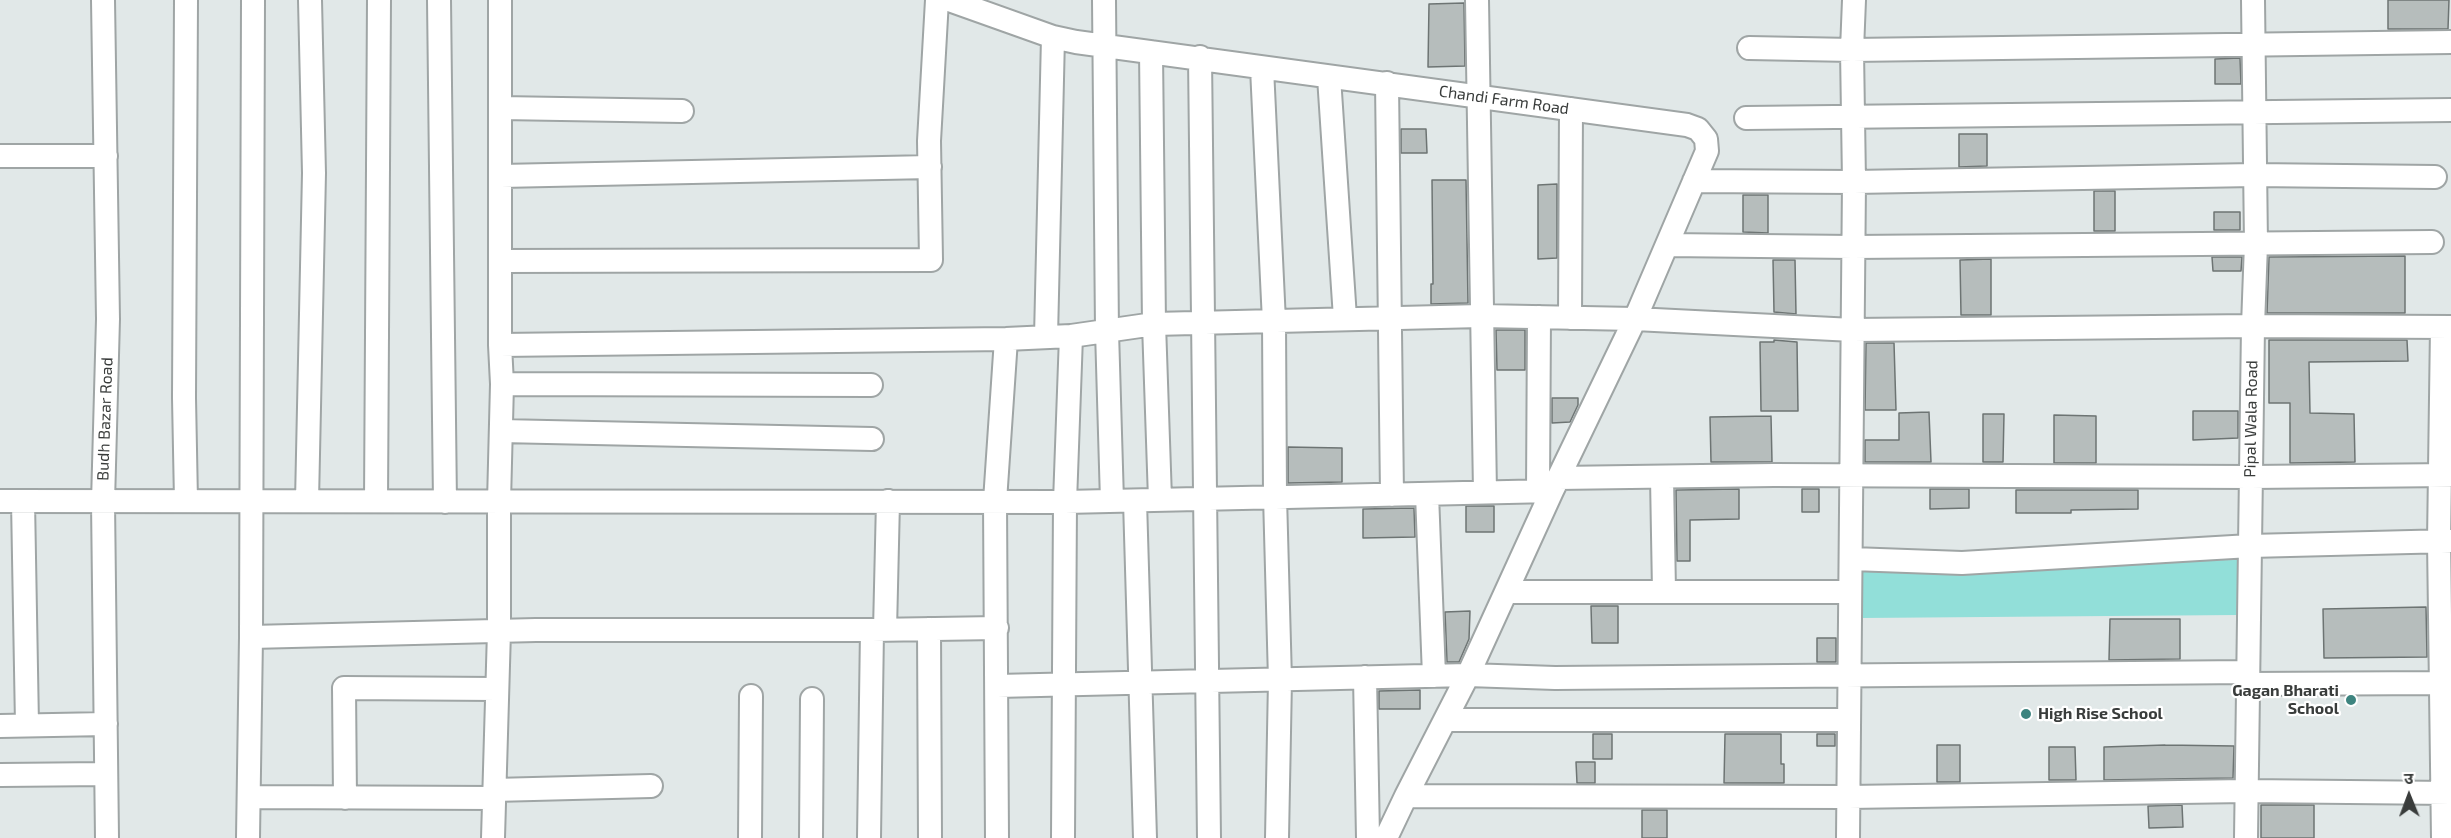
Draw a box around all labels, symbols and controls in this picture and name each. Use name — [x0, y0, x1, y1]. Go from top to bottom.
street label: Chandi Farm Road — [1438, 81, 1570, 119]
street label: Budh Bazar Road — [93, 357, 117, 481]
street label: Pipal Wala Road — [2240, 360, 2262, 478]
place label: Gagan Bharati School — [2232, 681, 2339, 719]
marker: Gagan Bharati School — [2344, 693, 2358, 707]
place label: High Rise School — [2038, 704, 2163, 724]
marker: High Rise School — [2019, 707, 2033, 721]
north arrow — [2379, 766, 2439, 826]
text: उ — [2404, 768, 2414, 787]

